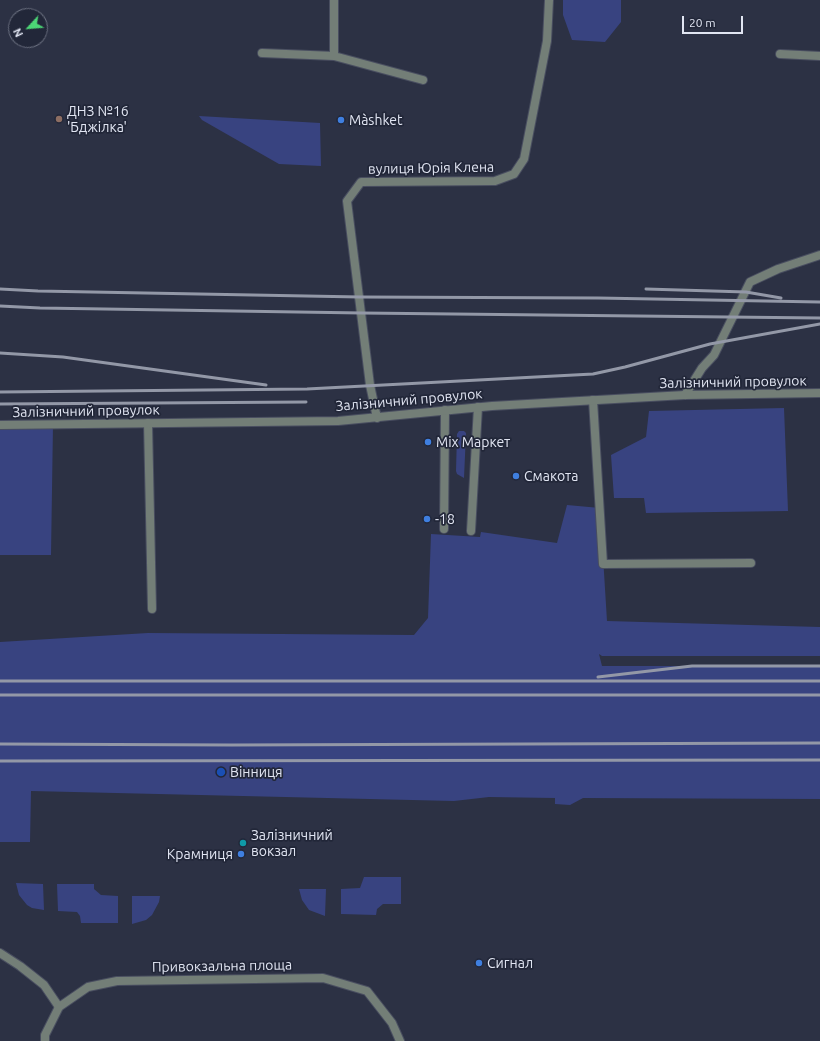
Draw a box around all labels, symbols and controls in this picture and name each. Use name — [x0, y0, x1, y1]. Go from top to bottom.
north arrow — [8, 8, 48, 48]
scale bar — [684, 8, 745, 34]
text: 20 m — [689, 16, 716, 29]
text: N — [11, 26, 25, 39]
place label: ДНЗ №16 'Бджілка' — [67, 103, 129, 136]
place label: Màshket — [349, 112, 402, 128]
marker: ДНЗ №16 'Бджілка' — [54, 114, 64, 124]
marker: Màshket — [336, 115, 346, 125]
street label: вулиця Юрія Клена — [368, 158, 494, 178]
street label: Залізничний провулок — [659, 372, 807, 392]
street label: Залізничний провулок — [335, 385, 483, 415]
street label: Залізничний провулок — [12, 401, 160, 421]
place label: Mix Маркет — [436, 434, 510, 450]
marker: Mix Маркет — [423, 437, 433, 447]
place label: Смакота — [524, 468, 578, 484]
marker: Смакота — [511, 471, 521, 481]
place label: -18 — [435, 511, 455, 527]
marker: -18 — [422, 514, 432, 524]
place label: Вінниця — [230, 764, 283, 780]
marker: Вінниця — [215, 766, 227, 778]
place label: Залізничний вокзал — [251, 827, 333, 860]
marker: Залізничний вокзал — [238, 838, 248, 848]
place label: Крамниця — [167, 846, 233, 862]
marker: Крамниця — [236, 849, 246, 859]
place label: Сигнал — [487, 955, 533, 971]
street label: Привокзальна площа — [152, 956, 292, 976]
marker: Сигнал — [474, 958, 484, 968]

